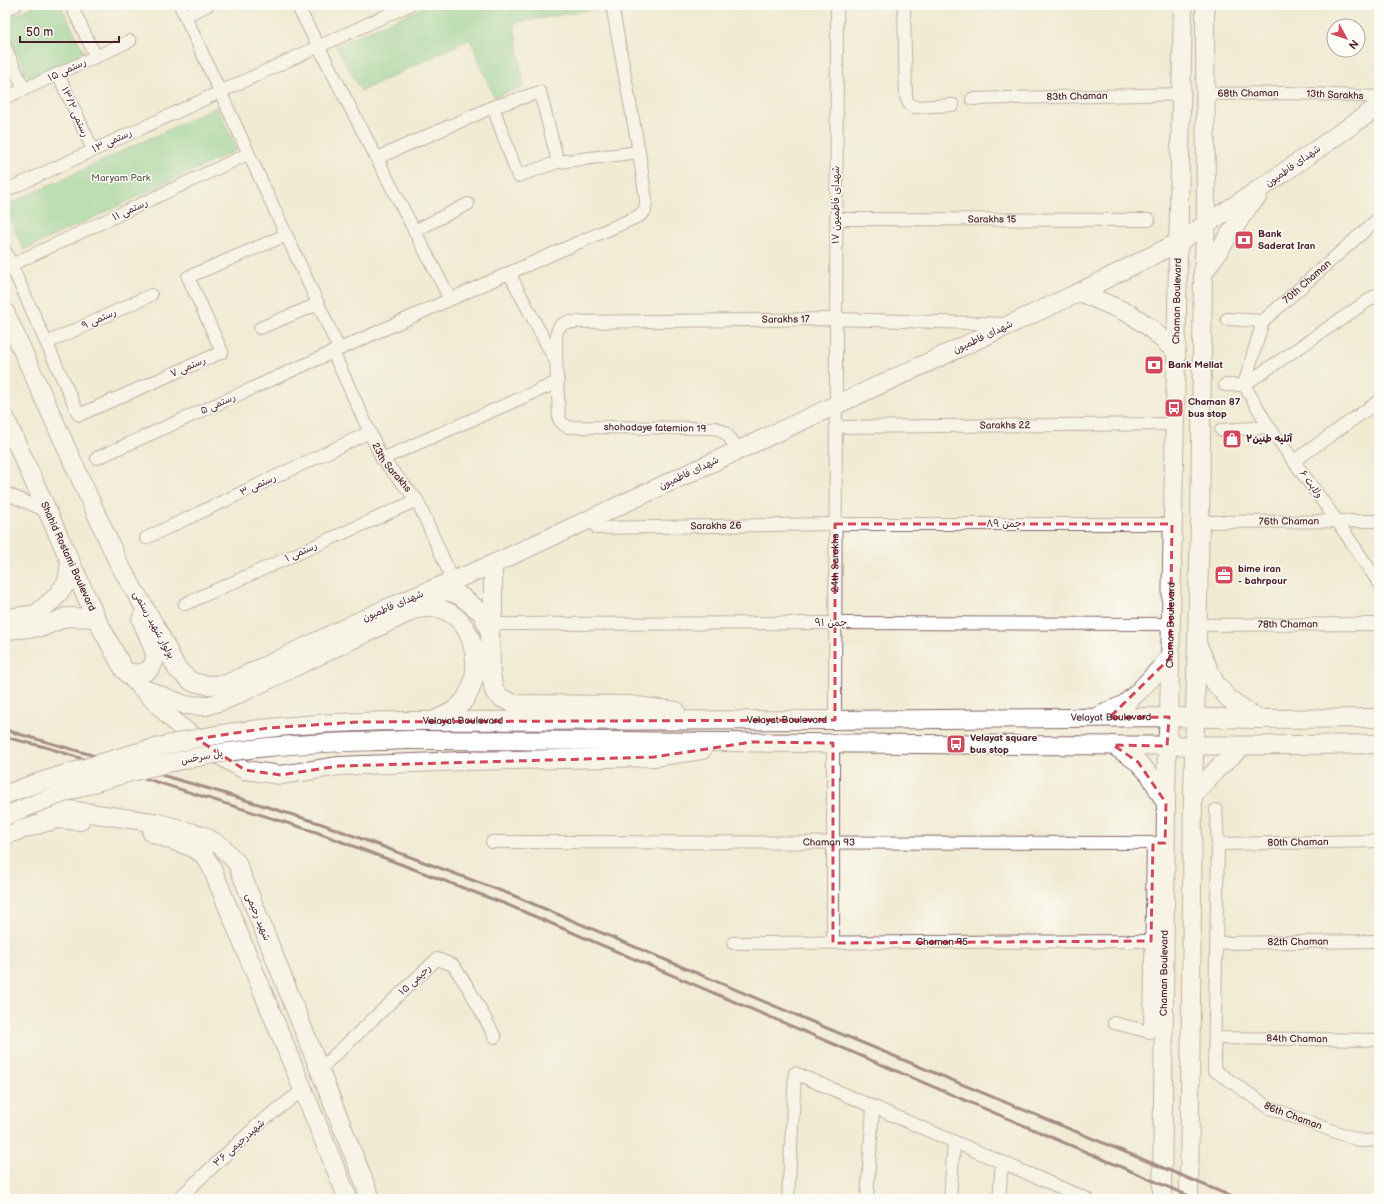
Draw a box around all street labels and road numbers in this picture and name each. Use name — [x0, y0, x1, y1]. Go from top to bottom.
street label: رستمی ۱۵ — [46, 56, 89, 85]
street label: رستمی ۱۳/۲ — [58, 85, 91, 139]
street label: 68th Chaman — [1217, 87, 1279, 100]
street label: 13th Sarakhs — [1306, 88, 1364, 102]
street label: 83th Chaman — [1046, 90, 1108, 103]
street label: رستمی ۱۳ — [90, 127, 134, 156]
street label: شهدای فاطمیون — [1263, 142, 1323, 190]
street label: شهدای فاطمیون ۱۷ — [830, 166, 842, 244]
street label: رستمی ۱۱ — [110, 197, 150, 224]
street label: Sarakhs 15 — [968, 213, 1017, 226]
street label: 70th Chaman — [1281, 257, 1334, 306]
street label: Chaman Boulevard — [1170, 258, 1184, 344]
street label: رستمی ۹ — [80, 306, 119, 333]
street label: Sarakhs 17 — [762, 313, 810, 326]
street label: شهدای فاطمیون — [951, 318, 1015, 356]
street label: رستمی ۷ — [168, 354, 208, 381]
street label: رستمی ۵ — [198, 391, 238, 418]
street label: Sarakhs 22 — [980, 419, 1031, 432]
street label: shohadaye fatemion 19 — [604, 421, 707, 435]
street label: 23th Sarakhs — [369, 441, 414, 495]
street label: شهدای فاطمیون — [657, 454, 721, 492]
street label: ولایت ۶ — [1297, 468, 1325, 500]
street label: رستمی ۳ — [238, 471, 279, 500]
street label: Shahid Rostami Boulevard — [38, 500, 98, 613]
street label: 76th Chaman — [1259, 515, 1320, 528]
street label: چمن ۸۹ — [986, 518, 1022, 530]
street label: Sarakhs 26 — [690, 520, 742, 532]
street label: 24th Sarakhs — [829, 533, 842, 593]
street label: رستمی ۱ — [283, 540, 320, 565]
street label: Chaman Boulevard — [1164, 582, 1178, 668]
street label: شهدای فاطمیون — [361, 588, 425, 624]
street label: بولوار شهید رستمی — [130, 589, 178, 662]
street label: چمن ۹۱ — [815, 617, 847, 629]
street label: 78th Chaman — [1258, 618, 1318, 631]
street label: Velayat Boulevard — [1071, 711, 1152, 724]
street label: Velayat Boulevard — [747, 714, 828, 726]
street label: Velayat Boulevard — [423, 715, 504, 727]
street label: پل سرخس — [180, 747, 224, 767]
street label: Chaman 93 — [803, 836, 855, 849]
street label: 80th Chaman — [1267, 836, 1329, 849]
street label: شهید رحیمی — [242, 891, 273, 943]
street label: Chaman Boulevard — [1158, 930, 1171, 1016]
street label: Chaman 95 — [916, 936, 968, 948]
street label: 82th Chaman — [1267, 936, 1329, 948]
street label: رحیمی ۱۵ — [396, 962, 434, 999]
street label: 84th Chaman — [1266, 1033, 1328, 1045]
street label: 86th Chaman — [1261, 1099, 1324, 1132]
street label: شهیدرحیمی ۳۶ — [211, 1117, 268, 1170]

